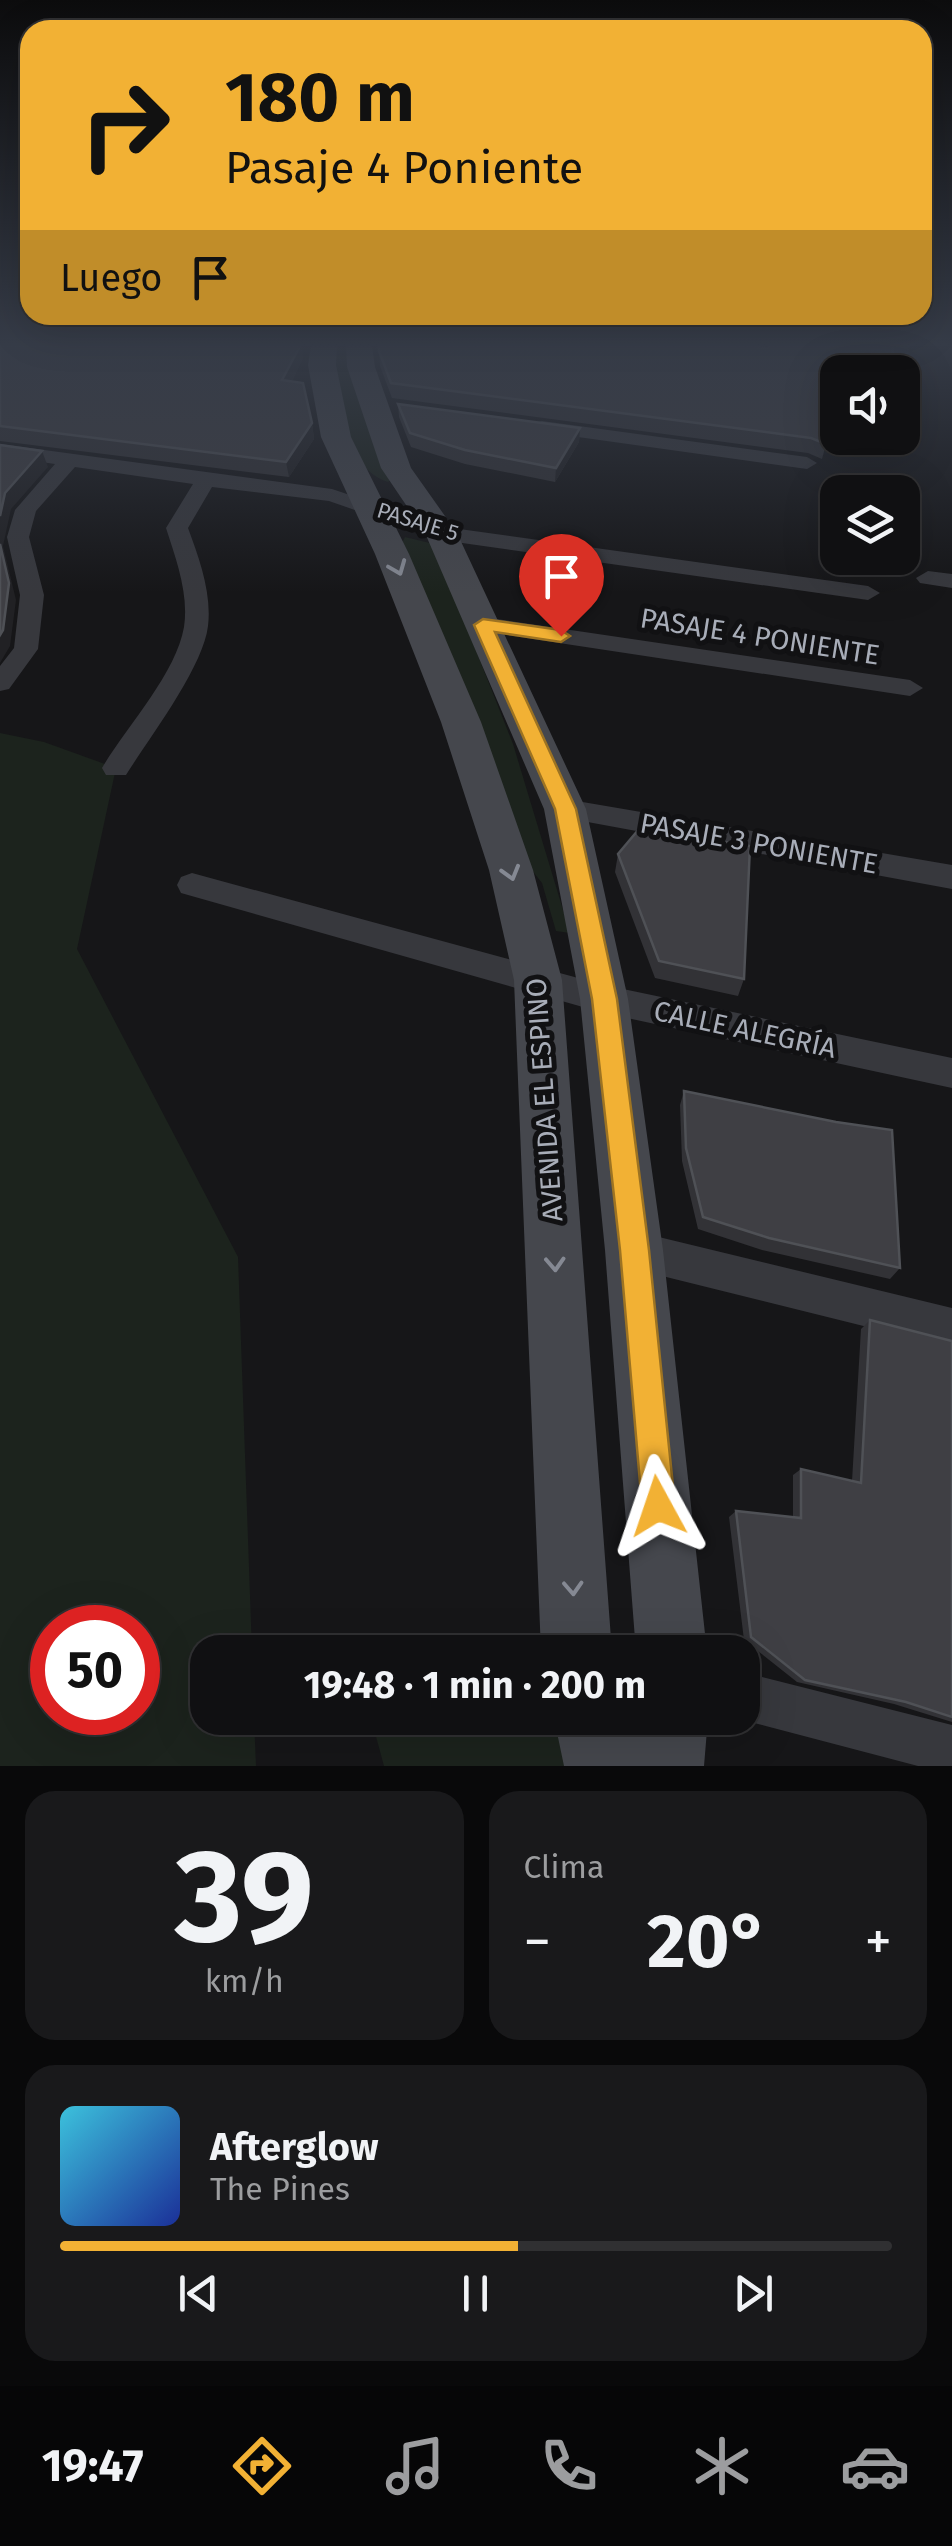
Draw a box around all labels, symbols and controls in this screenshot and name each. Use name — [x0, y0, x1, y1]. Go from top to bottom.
text: 180 m — [225, 56, 415, 140]
icon: right — [60, 60, 190, 190]
text: Pasaje 4 Poniente — [225, 141, 583, 195]
icon: arrive — [183, 250, 238, 305]
text: Luego — [60, 255, 163, 301]
map controls — [820, 355, 920, 575]
button: sound — [820, 355, 920, 455]
button: layers — [820, 475, 920, 575]
street label: PASAJE 5 — [374, 496, 462, 547]
pin — [519, 534, 604, 637]
icon: arrive — [534, 549, 589, 604]
one-way arrow — [386, 558, 406, 576]
street label: PASAJE 4 PONIENTE — [638, 601, 882, 672]
street label: PASAJE 3 PONIENTE — [638, 806, 880, 881]
one-way arrow — [499, 864, 520, 881]
street label: AVENIDA EL ESPINO — [520, 977, 569, 1223]
street label: CALLE ALEGRÍA — [651, 994, 839, 1065]
one-way arrow — [544, 1256, 565, 1272]
position arrow — [606, 1454, 710, 1558]
one-way arrow — [562, 1581, 583, 1597]
speed limit sign: 50 — [30, 1605, 160, 1735]
text: 19:48 · 1 min · 200 m — [304, 1662, 646, 1708]
text: 39 — [175, 1819, 314, 1975]
text: Clima — [524, 1848, 604, 1886]
text: 20° — [647, 1897, 769, 1987]
text: − — [524, 1909, 551, 1975]
text: + — [865, 1909, 892, 1975]
text: km/h — [205, 1962, 284, 2000]
text: Afterglow — [210, 2124, 378, 2170]
text: The Pines — [210, 2170, 350, 2208]
icon: previous — [171, 2266, 226, 2321]
icon: pause — [448, 2266, 503, 2321]
icon: next — [726, 2266, 781, 2321]
icon: directions — [227, 2431, 297, 2501]
icon: music — [380, 2431, 450, 2501]
icon: phone — [534, 2431, 604, 2501]
icon: climate — [687, 2431, 757, 2501]
icon: car — [840, 2431, 910, 2501]
text: 19:47 — [42, 2439, 144, 2493]

